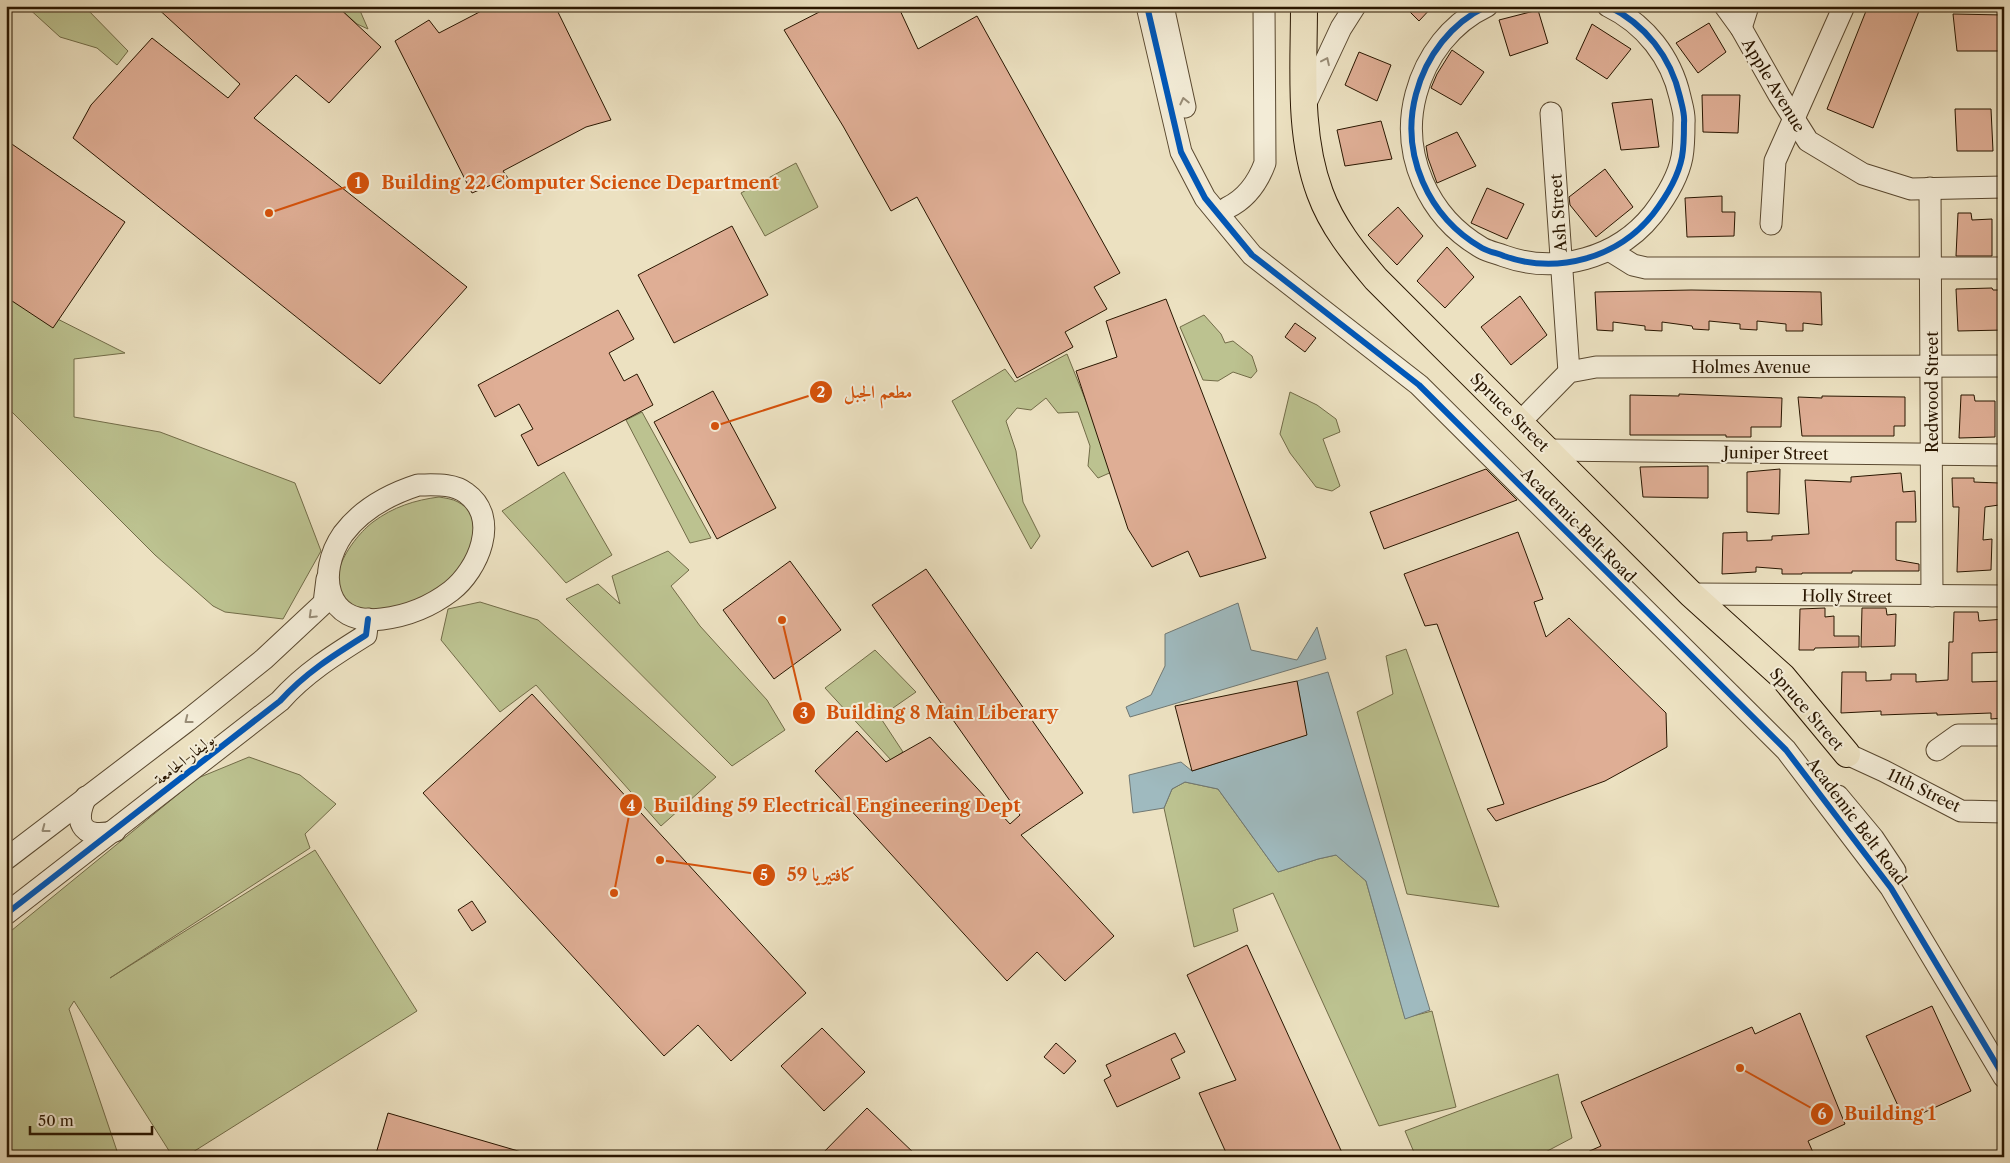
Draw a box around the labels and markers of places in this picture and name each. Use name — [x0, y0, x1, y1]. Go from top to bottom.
callout: Building 22 Computer Science Department — [346, 166, 789, 199]
callout: مطعم الجبل — [809, 375, 922, 408]
callout: Building 8 Main Liberary — [791, 696, 1069, 729]
callout: Building 59 Electrical Engineering Dept — [619, 789, 1031, 822]
callout: كافتيريا 59 — [752, 859, 865, 892]
callout: Building 1 — [1809, 1097, 1946, 1130]

